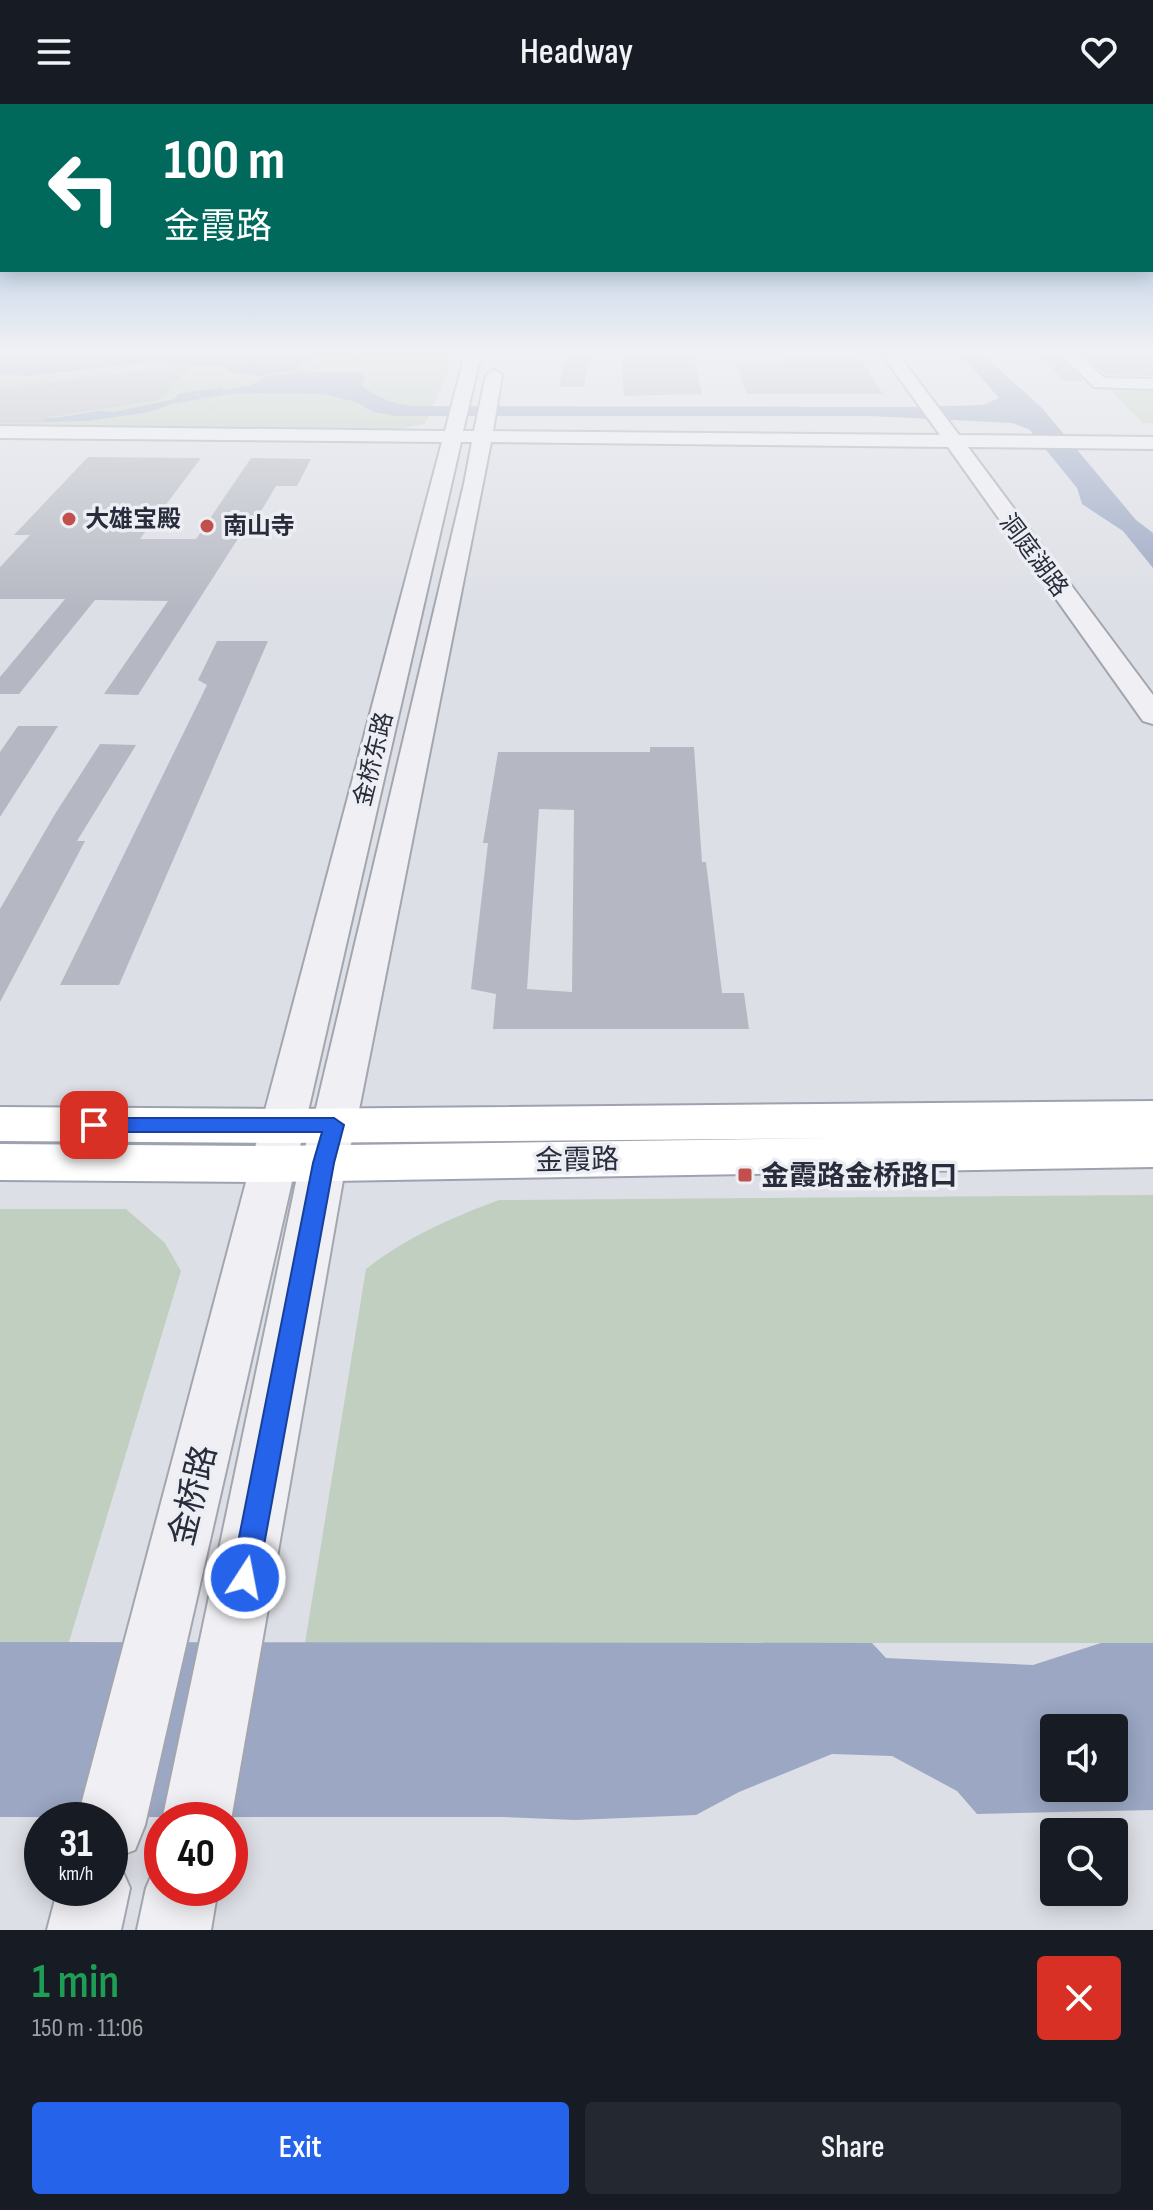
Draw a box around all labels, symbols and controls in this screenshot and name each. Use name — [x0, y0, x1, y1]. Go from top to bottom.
icon: menu — [32, 30, 76, 74]
icon: heart — [1077, 30, 1121, 74]
text: Headway — [520, 31, 633, 74]
text: 100 m — [164, 128, 285, 195]
icon: left — [32, 136, 136, 240]
text: 金霞路 — [164, 206, 272, 249]
place label: 大雄宝殿 — [85, 505, 181, 534]
street label: 洞庭湖路 — [993, 508, 1074, 602]
marker: 大雄宝殿 — [60, 510, 78, 528]
place label: 南山寺 — [223, 512, 295, 541]
marker: 南山寺 — [198, 517, 216, 535]
street label: 金桥东路 — [348, 709, 399, 809]
pin — [60, 1091, 128, 1159]
icon: arrive — [72, 1103, 116, 1147]
street label: 金霞路 — [535, 1143, 619, 1178]
place label: 金霞路金桥路口 — [761, 1160, 957, 1193]
marker: 金霞路金桥路口 — [736, 1166, 754, 1184]
street label: 金桥路 — [161, 1441, 226, 1550]
position arrow — [203, 1536, 287, 1620]
map controls — [1040, 1714, 1128, 1906]
button: sound — [1040, 1714, 1128, 1802]
speed limit sign: 40 — [144, 1802, 248, 1906]
button: search — [1040, 1818, 1128, 1906]
text: 31 — [59, 1820, 93, 1868]
text: km/h — [59, 1862, 93, 1886]
text: 1 min — [32, 1954, 119, 2011]
button: close — [1037, 1956, 1121, 2040]
text: 150 m · 11:06 — [32, 2013, 143, 2044]
button: Exit — [32, 2102, 569, 2194]
button: Share — [585, 2102, 1121, 2194]

